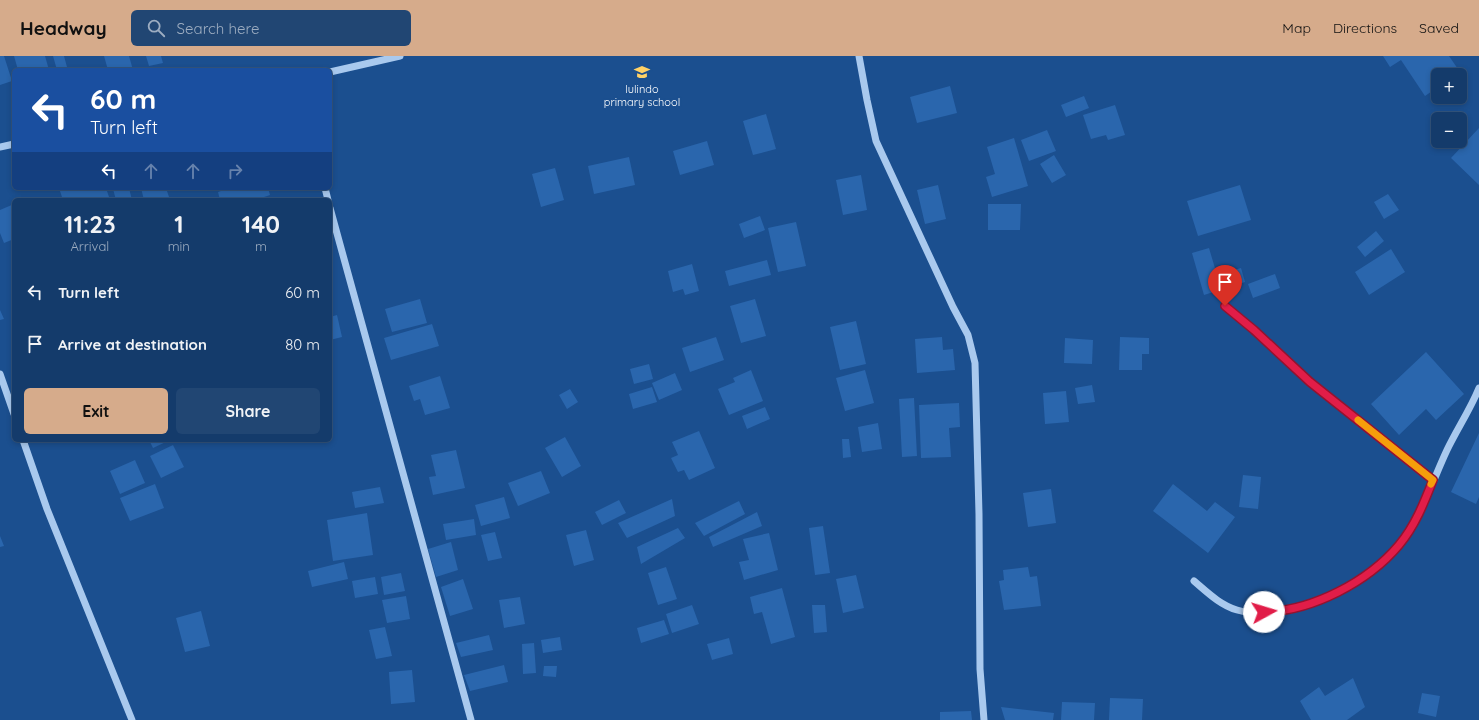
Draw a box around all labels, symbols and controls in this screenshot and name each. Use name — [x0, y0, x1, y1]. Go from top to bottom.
search box — [131, 10, 411, 46]
text: Headway — [20, 16, 107, 40]
icon: search — [145, 17, 167, 39]
text: Search here — [177, 19, 259, 38]
text: Map — [1282, 19, 1311, 37]
text: Directions — [1333, 19, 1397, 37]
text: Saved — [1419, 19, 1459, 37]
school or university icon: lulindo primary school — [633, 63, 651, 81]
map controls — [1431, 68, 1467, 148]
button: + — [1431, 68, 1467, 104]
text: 60 m — [90, 81, 156, 116]
place label: lulindo primary school — [604, 82, 680, 109]
icon: left — [24, 84, 76, 136]
button: − — [1431, 112, 1467, 148]
text: Turn left — [90, 116, 158, 139]
icon: left — [98, 160, 120, 182]
icon: ahead — [140, 160, 162, 182]
icon: ahead — [182, 160, 204, 182]
icon: right — [224, 160, 246, 182]
text: 11:23 — [64, 209, 116, 239]
text: 1 — [174, 209, 183, 239]
text: 140 — [242, 209, 280, 239]
text: Arrival — [70, 238, 109, 254]
text: min — [168, 238, 190, 254]
text: m — [255, 238, 267, 254]
pin — [1208, 265, 1242, 306]
icon: arrive — [1214, 271, 1236, 293]
icon: left — [24, 281, 46, 303]
text: Turn left — [58, 283, 120, 302]
text: 60 m — [285, 283, 320, 302]
icon: arrive — [24, 333, 46, 355]
text: Arrive at destination — [58, 335, 207, 354]
text: 80 m — [285, 335, 320, 354]
button: Exit — [24, 388, 168, 434]
button: Share — [176, 388, 320, 434]
position arrow — [1243, 591, 1285, 633]

